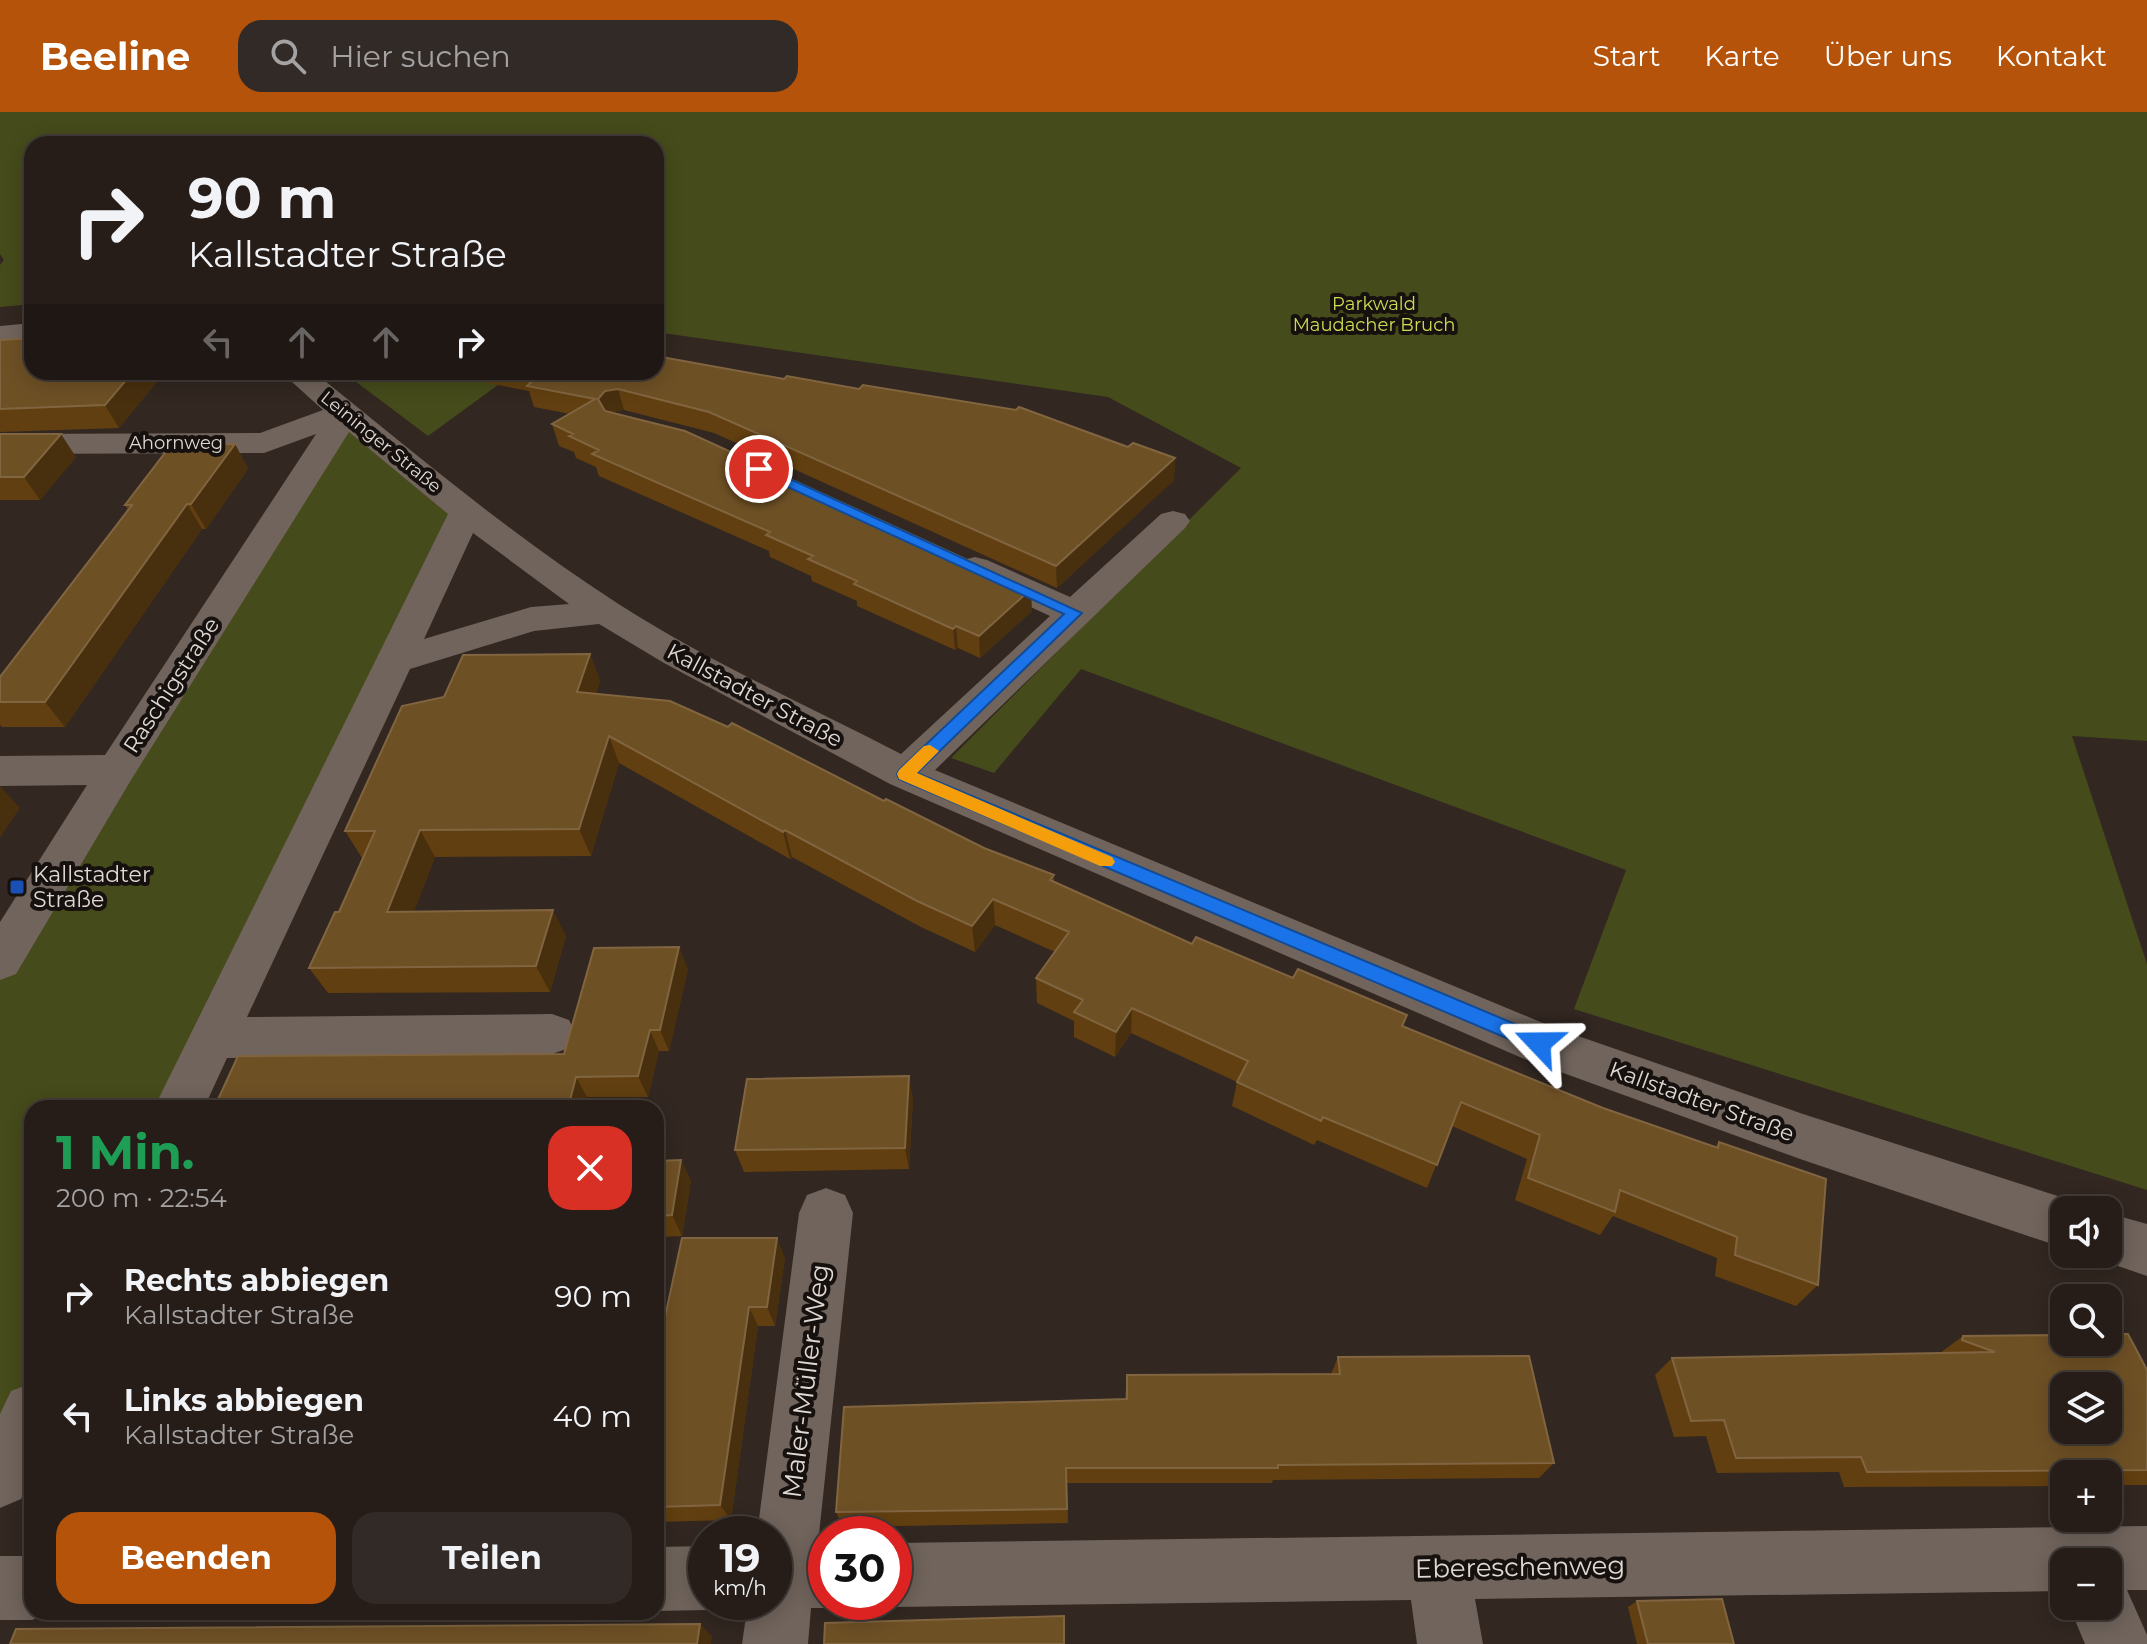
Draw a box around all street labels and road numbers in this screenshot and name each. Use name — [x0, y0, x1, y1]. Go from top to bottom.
street label: Leininger Straße — [316, 387, 446, 497]
street label: Ahornweg — [129, 432, 223, 454]
street label: Raschigstraße — [118, 612, 225, 758]
street label: Kallstadter Straße — [662, 638, 847, 753]
street label: Kallstadter Straße — [1606, 1055, 1798, 1147]
street label: Maler-Müller-Weg — [776, 1262, 836, 1500]
street label: Ebereschenweg — [1415, 1549, 1625, 1585]

